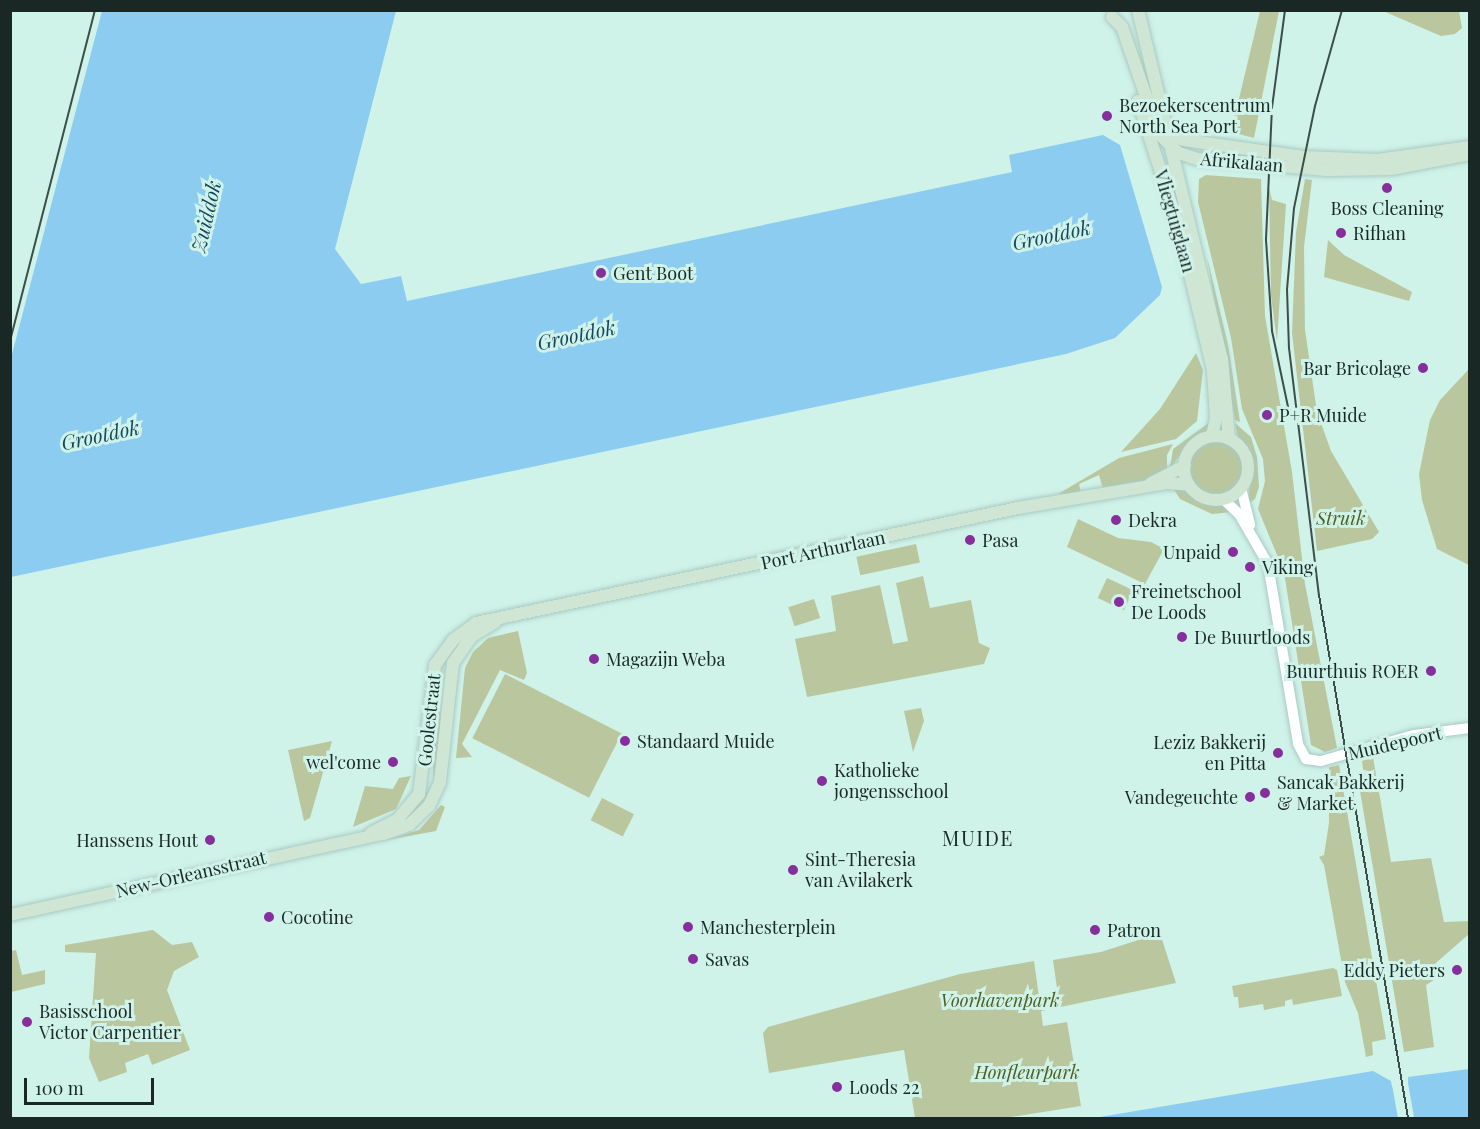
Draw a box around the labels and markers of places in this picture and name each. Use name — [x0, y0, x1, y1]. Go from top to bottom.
place label: Bezoekerscentrum North Sea Port — [1119, 95, 1271, 138]
marker: Bezoekerscentrum North Sea Port — [1100, 109, 1114, 123]
marker: Boss Cleaning — [1380, 181, 1394, 195]
place label: Boss Cleaning — [1330, 197, 1444, 219]
place label: Rifhan — [1353, 222, 1406, 244]
marker: Rifhan — [1334, 226, 1348, 240]
place label: Gent Boot — [613, 262, 694, 284]
marker: Gent Boot — [594, 266, 608, 280]
place label: Bar Bricolage — [1303, 357, 1411, 379]
marker: Bar Bricolage — [1416, 361, 1430, 375]
place label: P+R Muide — [1279, 404, 1367, 426]
marker: P+R Muide — [1260, 408, 1274, 422]
place label: Dekra — [1128, 509, 1177, 531]
marker: Dekra — [1109, 513, 1123, 527]
place label: Pasa — [982, 529, 1018, 551]
marker: Pasa — [963, 533, 977, 547]
place label: Unpaid — [1163, 541, 1221, 563]
marker: Unpaid — [1226, 545, 1240, 559]
place label: Viking — [1262, 556, 1313, 578]
marker: Viking — [1243, 560, 1257, 574]
place label: Freinetschool De Loods — [1131, 581, 1242, 624]
marker: Freinetschool De Loods — [1112, 595, 1126, 609]
place label: De Buurtloods — [1194, 626, 1310, 648]
marker: De Buurtloods — [1175, 630, 1189, 644]
place label: Magazijn Weba — [606, 648, 726, 670]
marker: Magazijn Weba — [587, 652, 601, 666]
place label: Buurthuis ROER — [1286, 660, 1419, 682]
marker: Buurthuis ROER — [1424, 664, 1438, 678]
place label: Standaard Muide — [637, 730, 775, 752]
place label: Leziz Bakkerij en Pitta — [1153, 732, 1266, 774]
marker: Standaard Muide — [618, 734, 632, 748]
marker: Leziz Bakkerij en Pitta — [1271, 746, 1285, 760]
place label: wel'come — [306, 751, 381, 773]
marker: wel'come — [386, 755, 400, 769]
place label: Katholieke jongensschool — [834, 760, 949, 802]
place label: Sancak Bakkerij & Market — [1277, 772, 1405, 814]
marker: Katholieke jongensschool — [815, 774, 829, 788]
place label: Vandegeuchte — [1125, 786, 1238, 808]
marker: Sancak Bakkerij & Market — [1258, 786, 1272, 800]
marker: Vandegeuchte — [1243, 790, 1257, 804]
place label: Hanssens Hout — [76, 829, 198, 851]
marker: Hanssens Hout — [203, 833, 217, 847]
place label: Sint-Theresia van Avilakerk — [805, 849, 916, 892]
marker: Sint-Theresia van Avilakerk — [786, 863, 800, 877]
place label: Cocotine — [281, 906, 353, 928]
marker: Cocotine — [262, 910, 276, 924]
place label: Manchesterplein — [700, 916, 836, 938]
place label: Patron — [1107, 919, 1161, 941]
marker: Manchesterplein — [681, 920, 695, 934]
marker: Patron — [1088, 923, 1102, 937]
place label: Savas — [705, 948, 749, 970]
marker: Savas — [686, 952, 700, 966]
place label: Eddy Pieters — [1343, 959, 1445, 981]
marker: Eddy Pieters — [1450, 963, 1464, 977]
place label: Basisschool Victor Carpentier — [39, 1001, 181, 1044]
marker: Basisschool Victor Carpentier — [20, 1015, 34, 1029]
place label: Loods 22 — [849, 1076, 920, 1098]
marker: Loods 22 — [830, 1080, 844, 1094]

